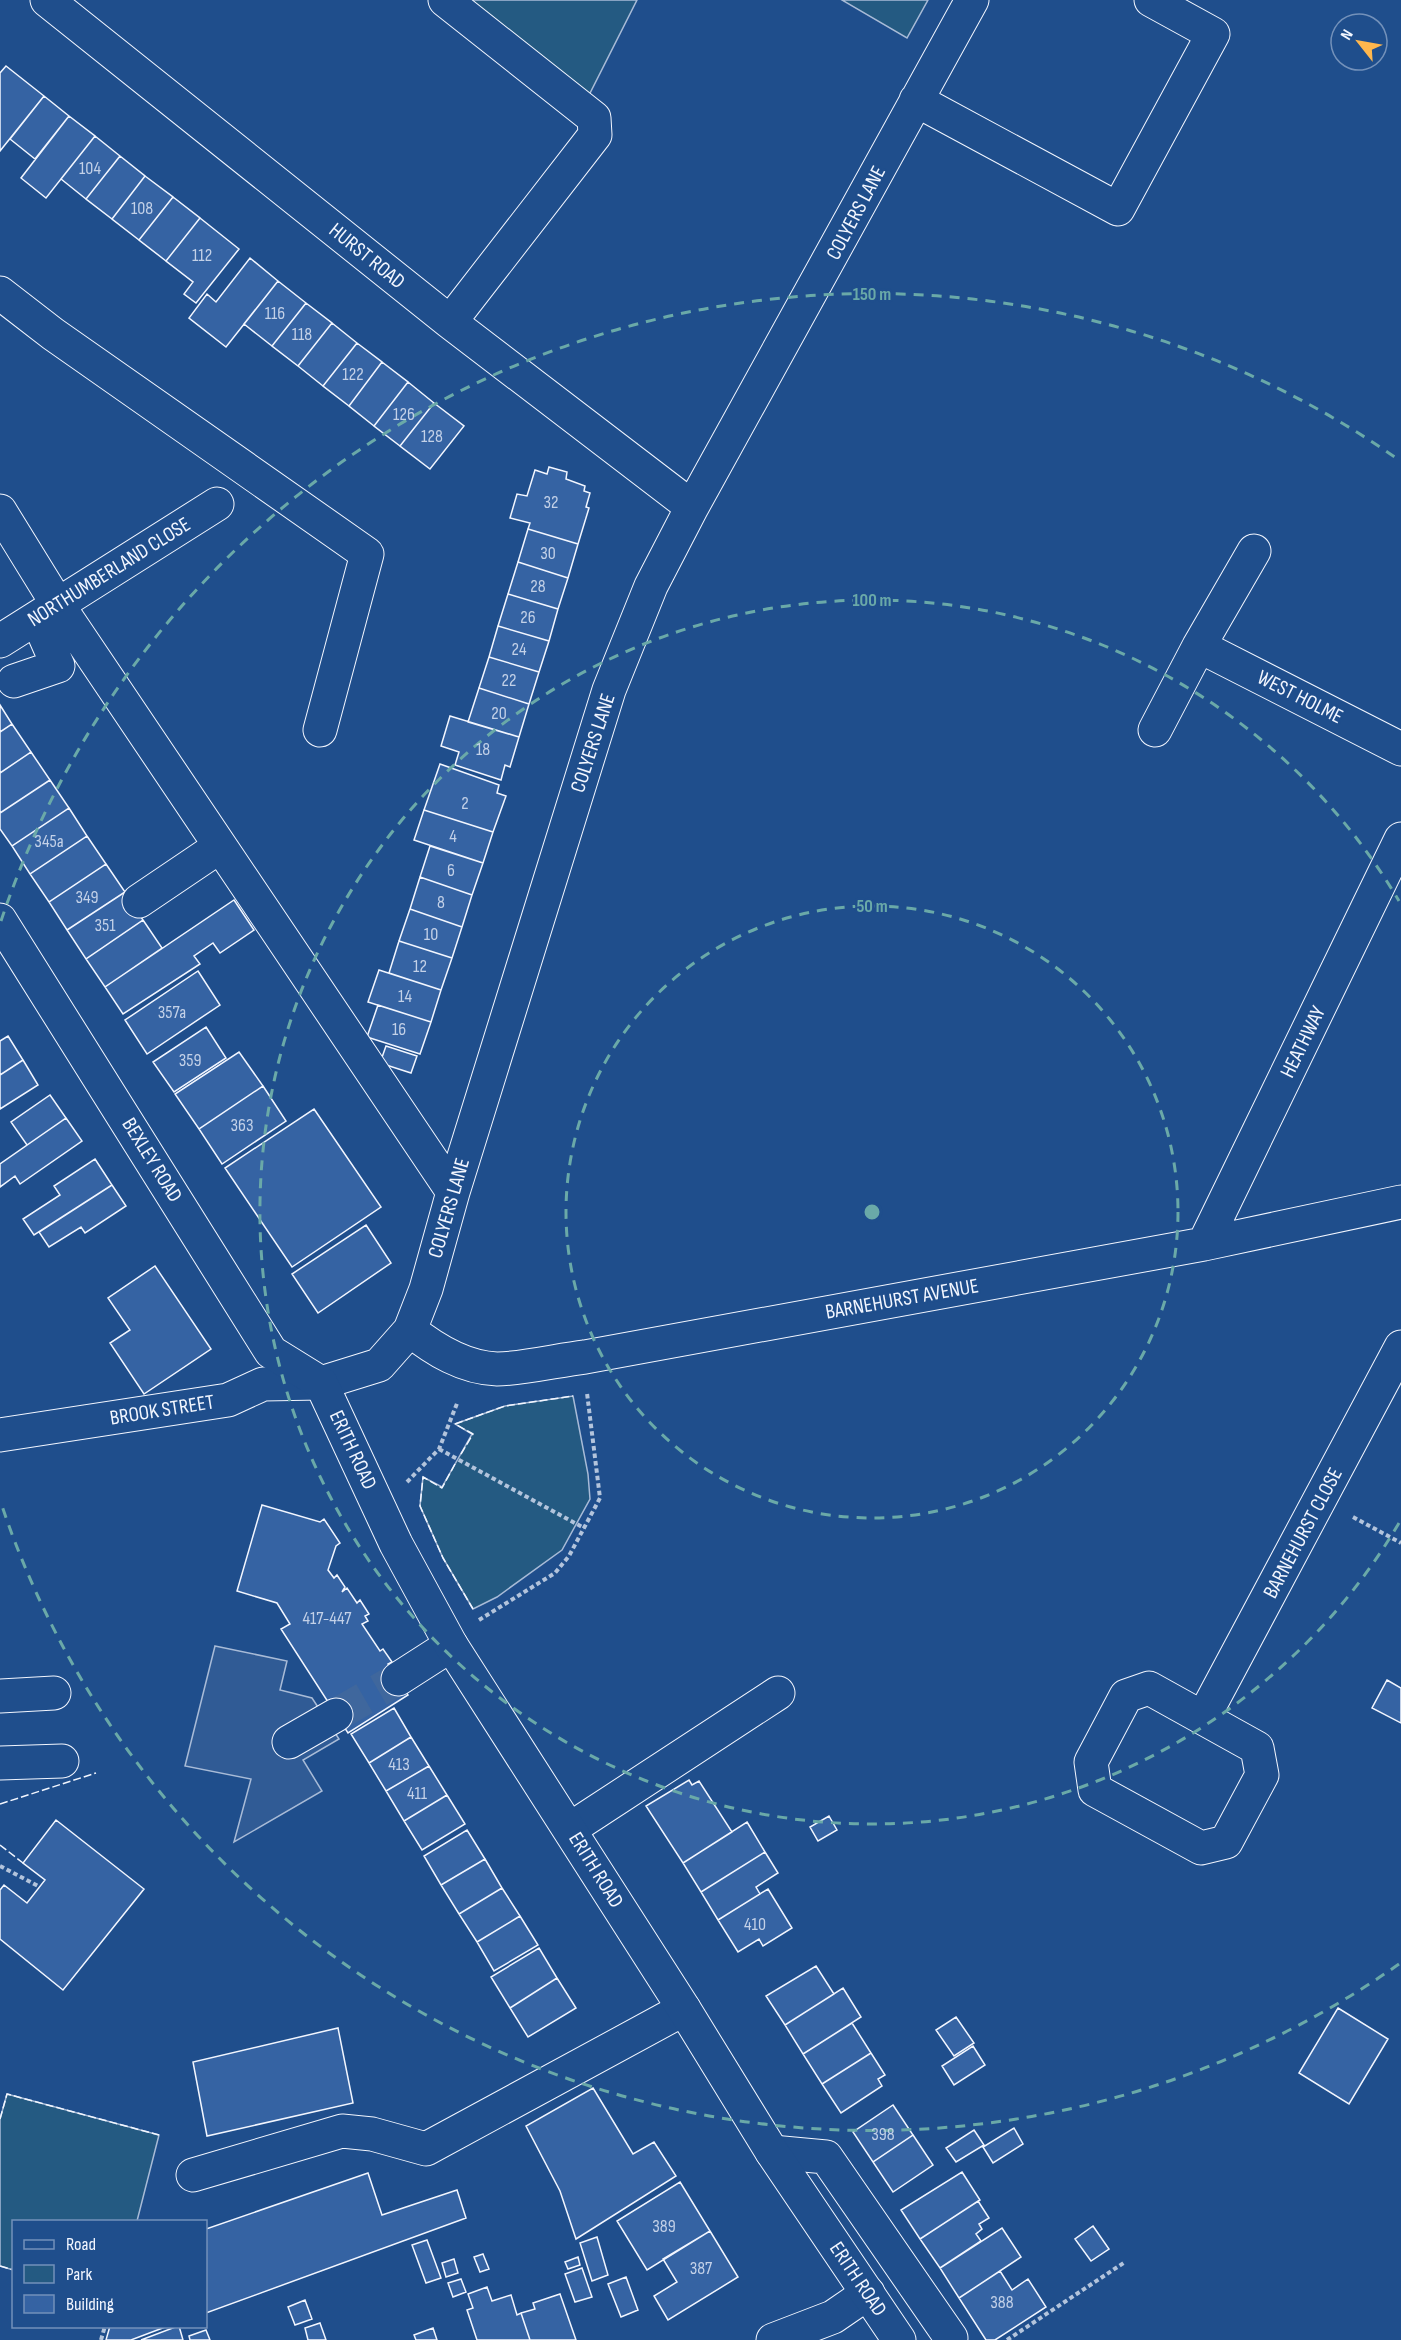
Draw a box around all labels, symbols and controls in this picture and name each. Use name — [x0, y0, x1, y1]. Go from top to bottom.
north arrow — [1329, 12, 1389, 72]
text: N — [1337, 26, 1358, 44]
house number: 104 — [79, 158, 101, 179]
street label: COLYERS LANE — [821, 162, 891, 264]
house number: 108 — [131, 198, 153, 219]
street label: HURST ROAD — [324, 218, 410, 294]
house number: 112 — [192, 245, 212, 266]
text: 150 m — [853, 284, 891, 305]
house number: 116 — [265, 303, 285, 324]
house number: 118 — [292, 324, 312, 345]
house number: 122 — [342, 364, 364, 385]
house number: 126 — [393, 404, 415, 425]
house number: 128 — [421, 426, 443, 447]
house number: 32 — [544, 492, 558, 513]
street label: NORTHUMBERLAND CLOSE — [23, 512, 195, 632]
house number: 30 — [540, 543, 556, 564]
house number: 28 — [530, 576, 546, 597]
text: 100 m — [853, 590, 892, 611]
house number: 26 — [520, 607, 536, 628]
house number: 24 — [512, 639, 527, 660]
street label: WEST HOLME — [1253, 665, 1347, 729]
house number: 22 — [502, 670, 516, 691]
street label: COLYERS LANE — [565, 690, 621, 796]
house number: 20 — [491, 703, 507, 724]
house number: 18 — [476, 739, 490, 760]
house number: 2 — [461, 793, 469, 814]
house number: 4 — [449, 826, 457, 847]
house number: 345a — [34, 831, 64, 852]
house number: 6 — [447, 860, 455, 881]
house number: 349 — [75, 887, 99, 908]
house number: 8 — [437, 892, 445, 913]
text: 50 m — [856, 896, 888, 917]
house number: 351 — [94, 915, 116, 936]
house number: 10 — [424, 924, 438, 945]
house number: 12 — [413, 956, 427, 977]
house number: 14 — [398, 986, 412, 1007]
house number: 357a — [158, 1002, 186, 1023]
street label: HEATHWAY — [1275, 1002, 1331, 1082]
house number: 16 — [392, 1019, 406, 1040]
house number: 359 — [179, 1050, 201, 1071]
street label: BEXLEY ROAD — [116, 1113, 188, 1207]
house number: 363 — [231, 1115, 253, 1136]
street label: COLYERS LANE — [423, 1155, 475, 1261]
centre of rings — [862, 1202, 882, 1222]
street label: BARNEHURST AVENUE — [823, 1273, 981, 1325]
street label: BROOK STREET — [108, 1389, 216, 1431]
street label: ERITH ROAD — [324, 1407, 382, 1493]
street label: BARNEHURST CLOSE — [1258, 1463, 1348, 1603]
house number: 417-447 — [303, 1608, 352, 1629]
house number: 413 — [388, 1754, 410, 1775]
house number: 411 — [407, 1783, 428, 1804]
street label: ERITH ROAD — [563, 1828, 629, 1912]
house number: 410 — [744, 1914, 766, 1935]
house number: 398 — [871, 2124, 895, 2145]
house number: 389 — [652, 2216, 676, 2237]
legend — [12, 2220, 207, 2328]
text: Road — [66, 2234, 96, 2255]
street label: ERITH ROAD — [824, 2237, 892, 2321]
house number: 387 — [690, 2258, 713, 2279]
text: Park — [66, 2264, 92, 2285]
house number: 388 — [990, 2292, 1014, 2313]
text: Building — [66, 2294, 114, 2315]

